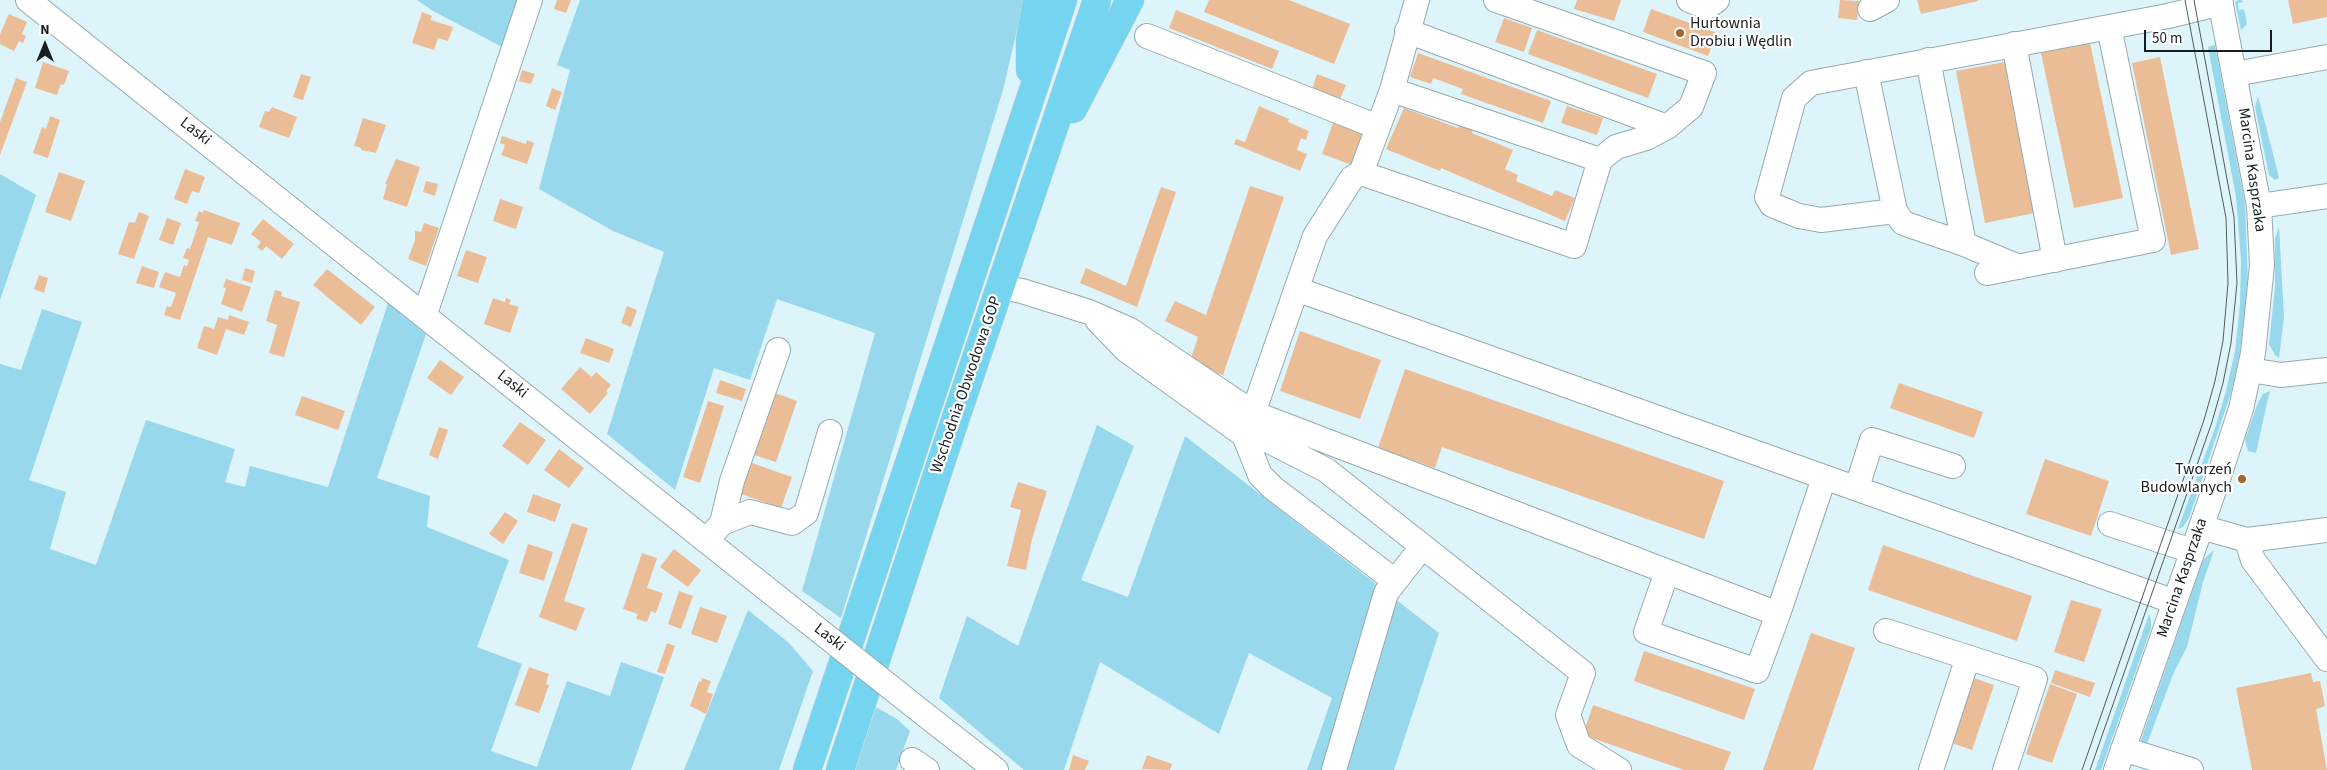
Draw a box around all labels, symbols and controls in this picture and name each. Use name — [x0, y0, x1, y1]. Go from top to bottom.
place label: Hurtownia Drobiu i Wędlin — [1690, 14, 1792, 52]
north arrow — [20, 20, 70, 70]
text: N — [40, 20, 50, 40]
scale bar — [2147, 20, 2274, 52]
marker: Hurtownia Drobiu i Wędlin — [1674, 27, 1686, 39]
text: 50 m — [2152, 28, 2182, 49]
street label: Marcina Kasprzaka — [2233, 107, 2269, 233]
street label: Laski — [176, 114, 214, 150]
street label: Wschodnia Obwodowa GOP — [928, 294, 1006, 476]
street label: Laski — [493, 367, 531, 403]
place label: Tworzeń Budowlanych — [2141, 460, 2232, 498]
marker: Tworzeń Budowlanych — [2236, 473, 2248, 485]
street label: Marcina Kasprzaka — [2154, 516, 2212, 640]
street label: Laski — [810, 620, 848, 656]

